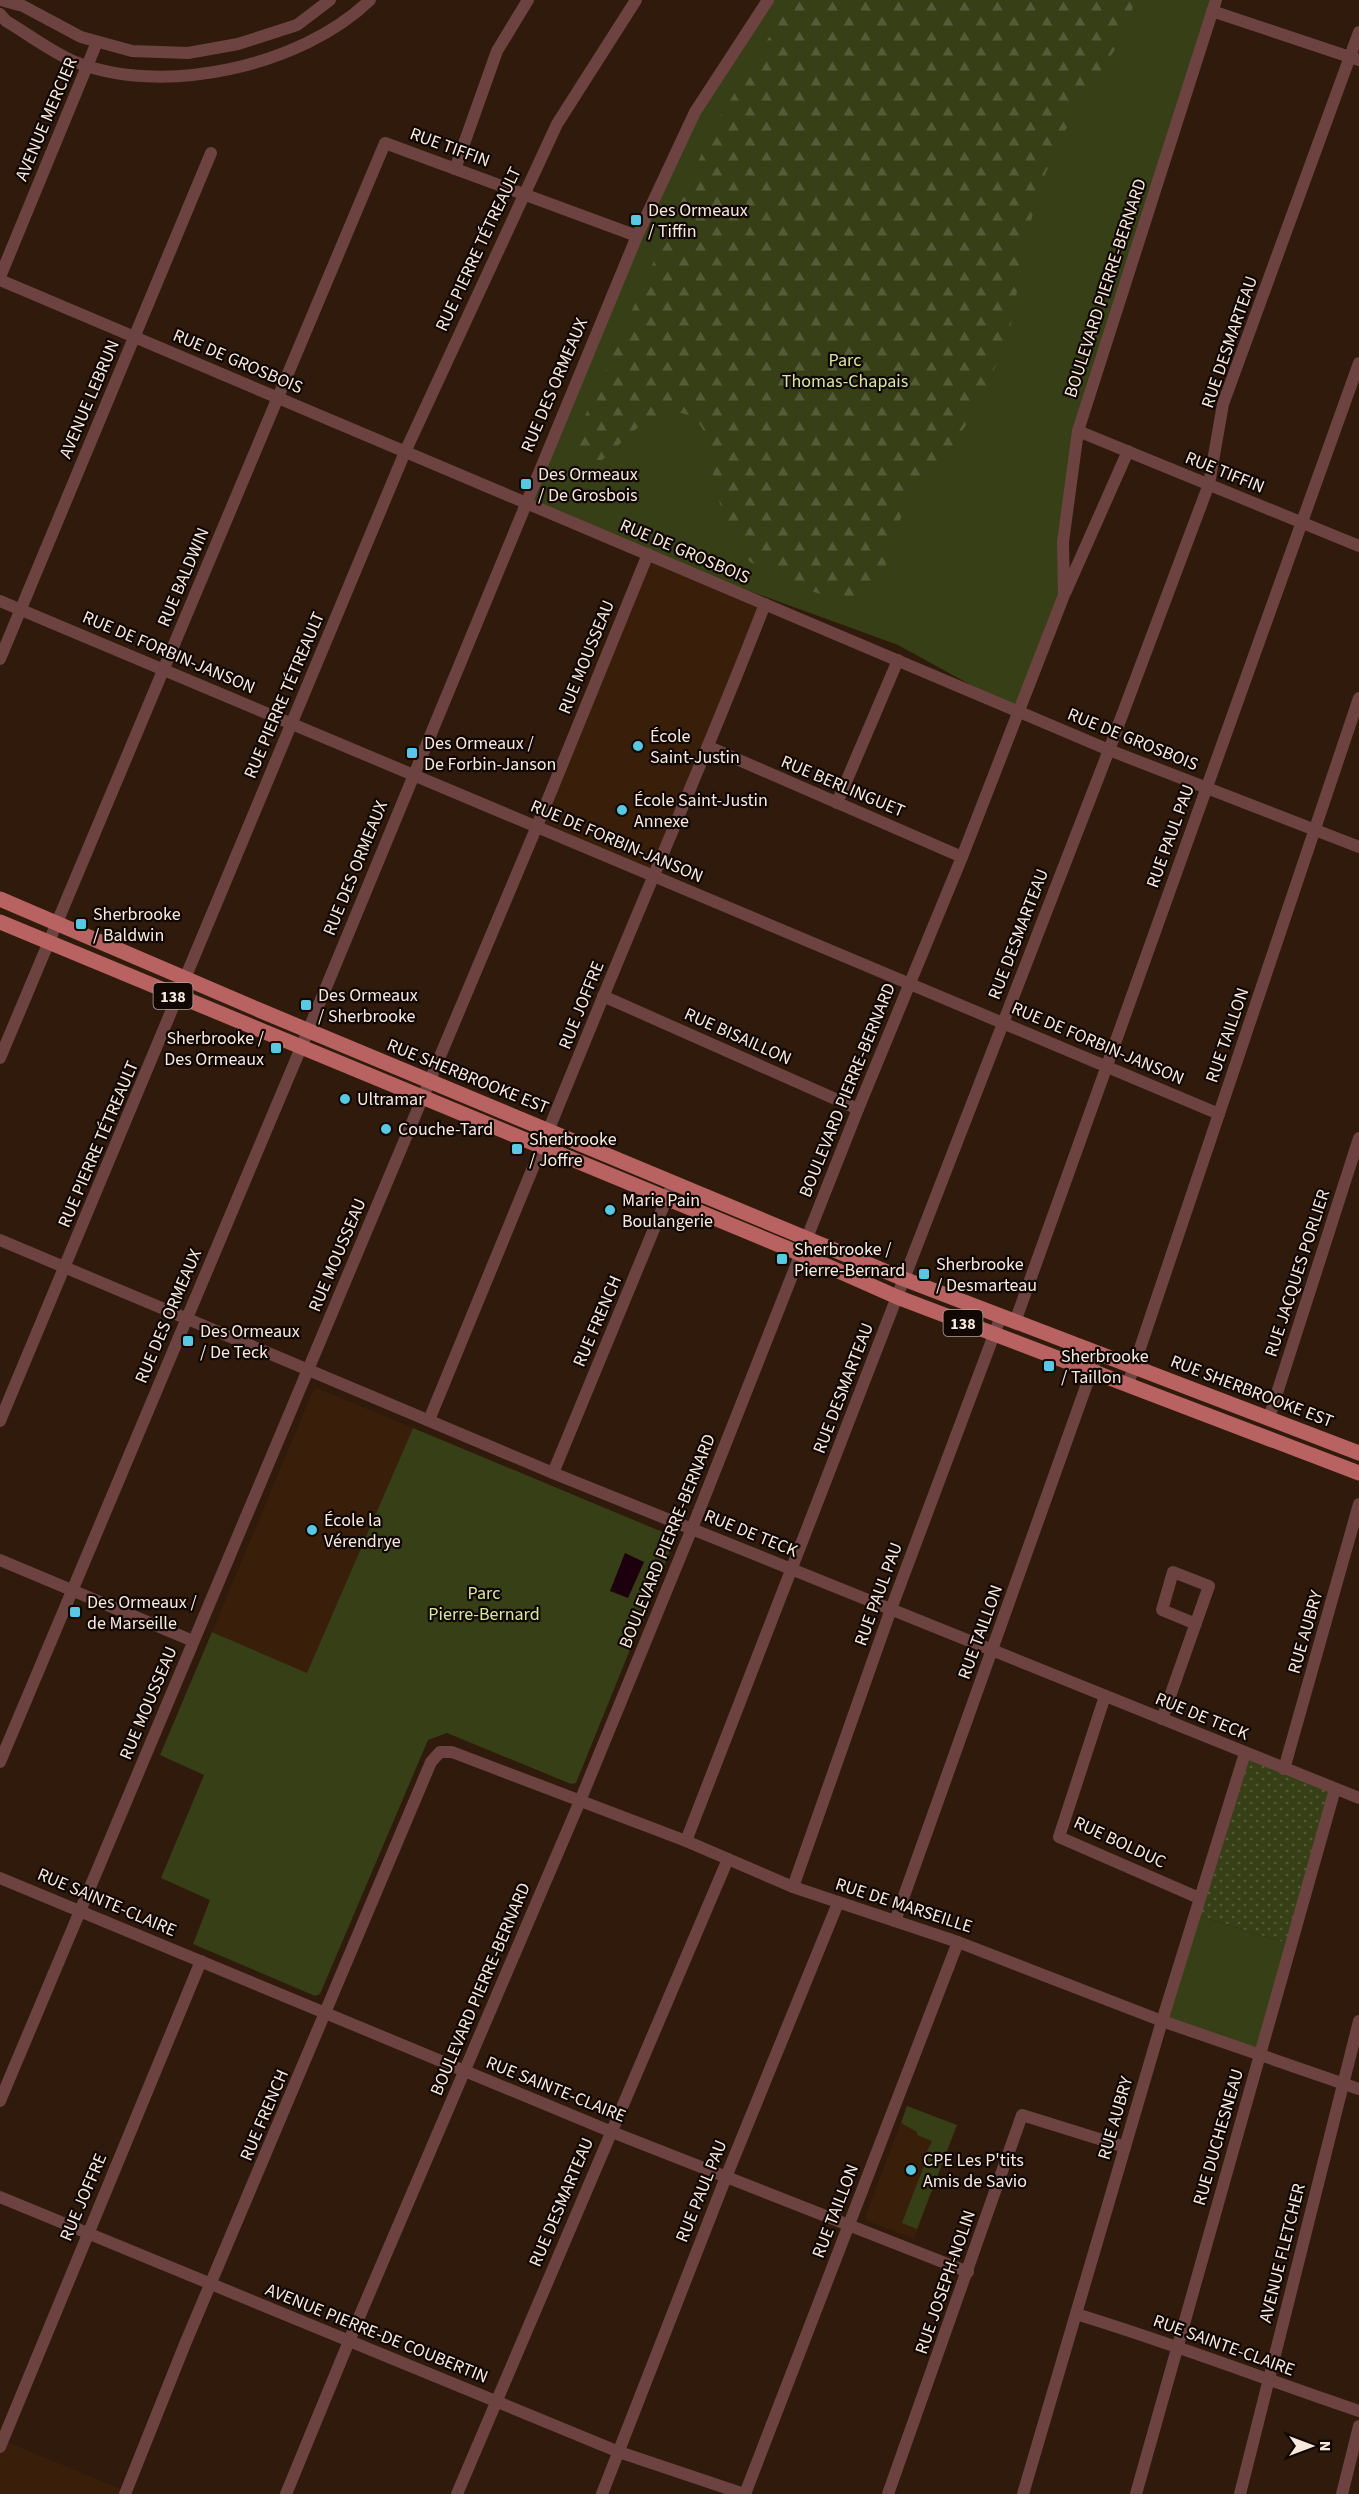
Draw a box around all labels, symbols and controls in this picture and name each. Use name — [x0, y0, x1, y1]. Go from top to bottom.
street label: AVENUE MERCIER — [9, 53, 84, 185]
street label: RUE TIFFIN — [406, 121, 493, 173]
street label: RUE PIERRE TÉTREAULT — [429, 163, 528, 336]
street label: BOULEVARD PIERRE-BERNARD — [1058, 175, 1153, 401]
place label: Des Ormeaux / Tiffin — [648, 198, 748, 244]
marker: Des Ormeaux / Tiffin — [629, 213, 643, 227]
street label: RUE DESMARTEAU — [1195, 273, 1264, 412]
street label: RUE DES ORMEAUX — [515, 314, 594, 456]
street label: RUE DE GROSBOIS — [169, 323, 307, 400]
street label: AVENUE LEBRUN — [53, 336, 126, 463]
park label: Parc Thomas-Chapais — [782, 348, 908, 394]
street label: RUE TIFFIN — [1181, 445, 1268, 500]
place label: Des Ormeaux / De Grosbois — [538, 462, 638, 508]
marker: Des Ormeaux / De Grosbois — [519, 477, 533, 491]
street label: RUE DE GROSBOIS — [616, 513, 754, 590]
street label: RUE BALDWIN — [151, 524, 216, 631]
street label: RUE MOUSSEAU — [552, 596, 621, 718]
street label: RUE DE FORBIN-JANSON — [79, 605, 259, 700]
street label: RUE PIERRE TÉTREAULT — [238, 608, 331, 782]
street label: RUE DE GROSBOIS — [1064, 702, 1202, 777]
place label: École Saint-Justin — [650, 724, 740, 770]
place label: Des Ormeaux / De Forbin-Janson — [424, 731, 556, 777]
marker: École Saint-Justin — [631, 739, 645, 753]
marker: Des Ormeaux / De Forbin-Janson — [405, 746, 419, 760]
street label: RUE BERLINGUET — [777, 749, 909, 824]
street label: RUE PAUL PAU — [1140, 781, 1201, 891]
place label: École Saint-Justin Annexe — [634, 788, 768, 834]
street label: RUE DE FORBIN-JANSON — [527, 794, 707, 889]
street label: RUE DES ORMEAUX — [317, 797, 394, 939]
marker: École Saint-Justin Annexe — [615, 803, 629, 817]
street label: RUE DESMARTEAU — [982, 865, 1055, 1003]
place label: Sherbrooke / Baldwin — [93, 902, 181, 948]
marker: Sherbrooke / Baldwin — [74, 917, 88, 931]
street label: RUE JOFFRE — [552, 957, 610, 1053]
street label: BOULEVARD PIERRE-BERNARD — [793, 979, 902, 1201]
road number: 138 — [154, 983, 192, 1009]
place label: Des Ormeaux / Sherbrooke — [318, 983, 418, 1029]
street label: RUE TAILLON — [1200, 984, 1255, 1086]
street label: RUE DE FORBIN-JANSON — [1008, 996, 1188, 1091]
marker: Des Ormeaux / Sherbrooke — [299, 998, 313, 1012]
street label: RUE BISAILLON — [680, 1002, 795, 1071]
place label: Sherbrooke / Des Ormeaux — [164, 1026, 265, 1072]
street label: RUE SHERBROOKE EST — [383, 1033, 553, 1121]
marker: Sherbrooke / Des Ormeaux — [269, 1041, 283, 1055]
street label: RUE PIERRE TÉTREAULT — [52, 1057, 145, 1231]
place label: Ultramar — [357, 1087, 425, 1112]
marker: Ultramar — [338, 1092, 352, 1106]
place label: Couche-Tard — [398, 1117, 493, 1142]
marker: Couche-Tard — [379, 1122, 393, 1136]
place label: Sherbrooke / Joffre — [529, 1127, 617, 1173]
marker: Sherbrooke / Joffre — [510, 1142, 524, 1156]
street label: RUE JACQUES PORLIER — [1259, 1186, 1336, 1360]
place label: Marie Pain Boulangerie — [622, 1188, 713, 1234]
street label: RUE MOUSSEAU — [302, 1195, 373, 1316]
marker: Marie Pain Boulangerie — [603, 1203, 617, 1217]
place label: Sherbrooke / Pierre-Bernard — [794, 1237, 905, 1283]
street label: RUE DES ORMEAUX — [129, 1245, 208, 1387]
marker: Sherbrooke / Pierre-Bernard — [775, 1252, 789, 1266]
place label: Sherbrooke / Desmarteau — [936, 1252, 1037, 1298]
marker: Sherbrooke / Desmarteau — [917, 1267, 931, 1281]
street label: RUE FRENCH — [567, 1272, 628, 1371]
road number: 138 — [944, 1310, 982, 1336]
place label: Des Ormeaux / De Teck — [200, 1319, 300, 1365]
street label: RUE DESMARTEAU — [807, 1319, 880, 1457]
marker: Des Ormeaux / De Teck — [181, 1334, 195, 1348]
place label: Sherbrooke / Taillon — [1061, 1344, 1149, 1390]
street label: RUE SHERBROOKE EST — [1167, 1349, 1337, 1434]
marker: Sherbrooke / Taillon — [1042, 1359, 1056, 1373]
street label: BOULEVARD PIERRE-BERNARD — [613, 1430, 722, 1652]
street label: RUE DE TECK — [700, 1503, 802, 1564]
place label: École la Vérendrye — [324, 1508, 401, 1554]
marker: École la Vérendrye — [305, 1523, 319, 1537]
street label: RUE PAUL PAU — [848, 1539, 909, 1649]
park label: Parc Pierre-Bernard — [428, 1581, 540, 1627]
street label: RUE TAILLON — [952, 1581, 1009, 1683]
street label: RUE AUBRY — [1282, 1587, 1329, 1677]
place label: Des Ormeaux / de Marseille — [87, 1590, 197, 1636]
marker: Des Ormeaux / de Marseille — [68, 1605, 82, 1619]
street label: RUE MOUSSEAU — [113, 1643, 184, 1764]
street label: RUE DE TECK — [1151, 1686, 1253, 1747]
street label: RUE BOLDUC — [1070, 1810, 1170, 1875]
street label: RUE SAINTE-CLAIRE — [33, 1862, 180, 1943]
street label: RUE DE MARSEILLE — [832, 1872, 976, 1939]
street label: BOULEVARD PIERRE-BERNARD — [424, 1879, 537, 2100]
street label: RUE SAINTE-CLAIRE — [482, 2050, 629, 2129]
street label: RUE FRENCH — [234, 2066, 295, 2165]
street label: RUE DUCHESNEAU — [1187, 2066, 1250, 2208]
street label: RUE AUBRY — [1092, 2073, 1139, 2163]
street label: RUE DESMARTEAU — [523, 2134, 600, 2271]
street label: RUE PAUL PAU — [670, 2136, 733, 2246]
place label: CPE Les P'tits Amis de Savio — [923, 2148, 1027, 2194]
street label: RUE JOFFRE — [54, 2149, 113, 2245]
street label: RUE TAILLON — [806, 2160, 865, 2262]
marker: CPE Les P'tits Amis de Savio — [904, 2163, 918, 2177]
street label: AVENUE FLETCHER — [1253, 2181, 1312, 2325]
street label: RUE JOSEPH-NOLIN — [909, 2207, 982, 2358]
street label: AVENUE PIERRE-DE COUBERTIN — [262, 2277, 492, 2390]
street label: RUE SAINTE-CLAIRE — [1150, 2308, 1298, 2383]
north arrow — [1281, 2416, 1341, 2476]
text: N — [1314, 2441, 1336, 2451]

